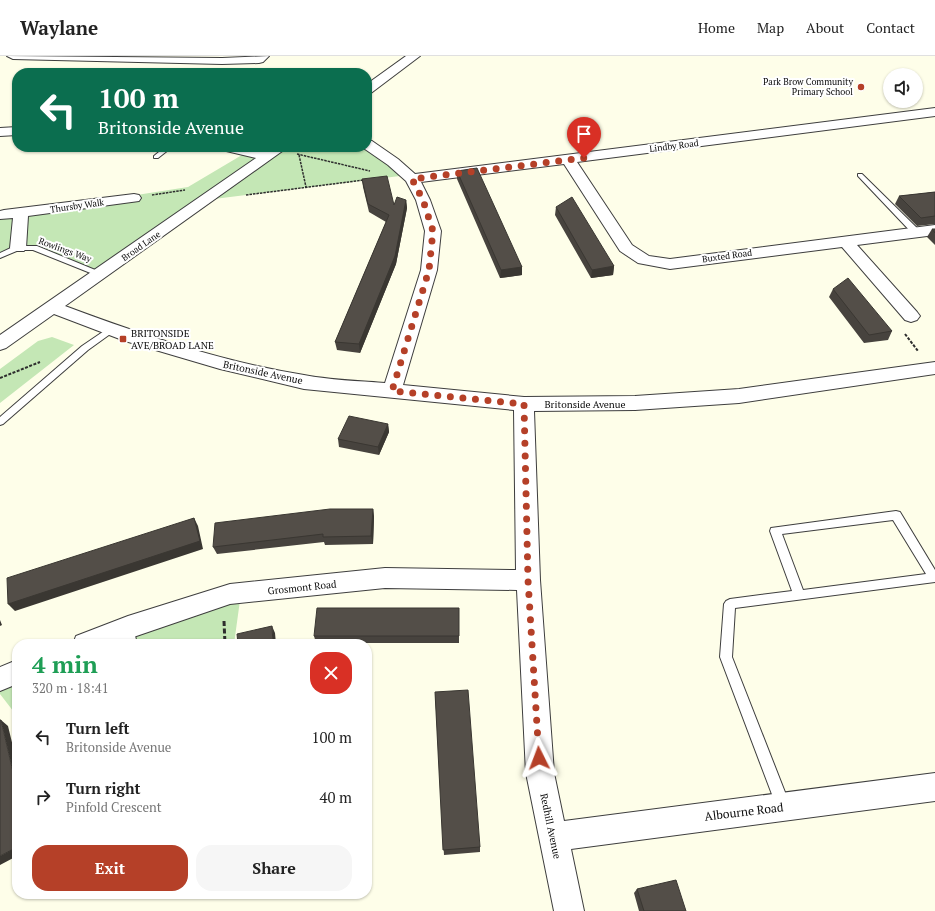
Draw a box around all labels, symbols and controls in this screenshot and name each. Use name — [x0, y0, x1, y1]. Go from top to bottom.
text: Waylane — [20, 15, 98, 40]
text: Home — [698, 18, 735, 37]
text: Map — [757, 18, 784, 37]
text: About — [806, 18, 844, 37]
text: Contact — [866, 18, 915, 37]
map controls — [883, 68, 923, 108]
button: sound — [883, 68, 923, 108]
place label: Park Brow Community Primary School — [763, 76, 853, 98]
text: 100 m — [98, 79, 179, 116]
marker: Park Brow Community Primary School — [856, 82, 866, 92]
icon: left — [32, 84, 84, 136]
text: Britonside Avenue — [98, 115, 244, 139]
pin — [567, 117, 601, 158]
icon: arrive — [573, 123, 595, 145]
street label: Lindby Road — [649, 137, 699, 155]
street label: Thursby Walk — [49, 196, 105, 216]
street label: Broad Lane — [119, 228, 163, 264]
street label: Rowlings Way — [37, 235, 94, 265]
street label: Buxted Road — [701, 247, 753, 265]
place label: BRITONSIDE AVE/BROAD LANE — [131, 327, 214, 352]
marker: BRITONSIDE AVE/BROAD LANE — [118, 334, 128, 344]
street label: Britonside Avenue — [222, 358, 304, 387]
street label: Britonside Avenue — [544, 398, 626, 411]
street label: Grosmont Road — [267, 577, 338, 598]
text: 4 min — [32, 648, 98, 680]
button: close — [310, 652, 352, 694]
text: 320 m · 18:41 — [32, 679, 109, 697]
text: Turn left — [66, 718, 130, 738]
icon: left — [32, 726, 54, 748]
text: 100 m — [311, 727, 352, 747]
position arrow — [518, 737, 560, 779]
text: Britonside Avenue — [66, 738, 171, 756]
text: Turn right — [66, 778, 141, 798]
icon: right — [32, 786, 54, 808]
text: 40 m — [319, 787, 352, 807]
street label: Redhill Avenue — [537, 792, 564, 860]
text: Pinfold Crescent — [66, 798, 162, 816]
street label: Albourne Road — [704, 799, 785, 824]
button: Exit — [32, 845, 188, 891]
button: Share — [196, 845, 352, 891]

